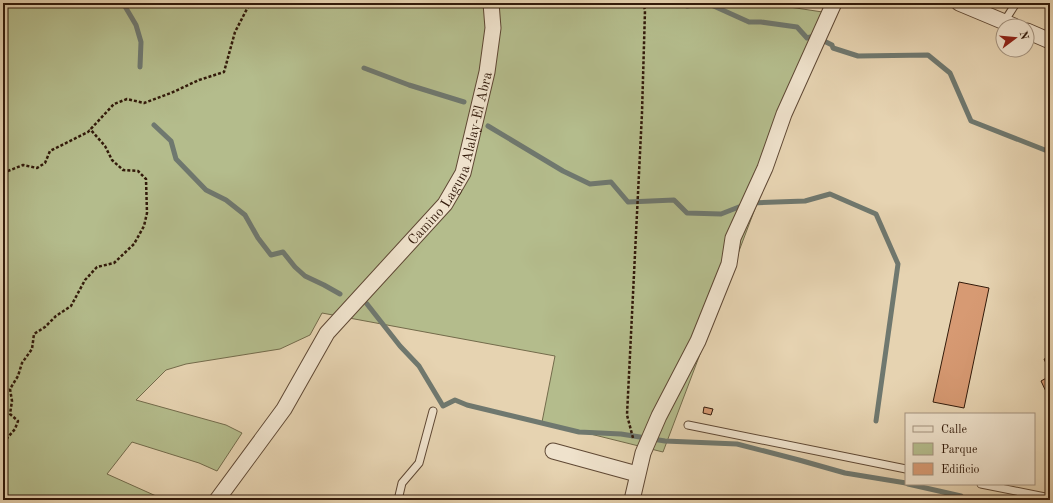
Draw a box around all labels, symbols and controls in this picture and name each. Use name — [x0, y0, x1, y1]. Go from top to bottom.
north arrow — [995, 18, 1035, 58]
text: N — [1017, 30, 1030, 42]
street label: Camino Laguna Alalay-El Abra — [405, 70, 495, 248]
legend — [905, 413, 1035, 485]
text: Calle — [941, 424, 967, 436]
text: Parque — [941, 444, 978, 456]
text: Edificio — [941, 464, 980, 476]

